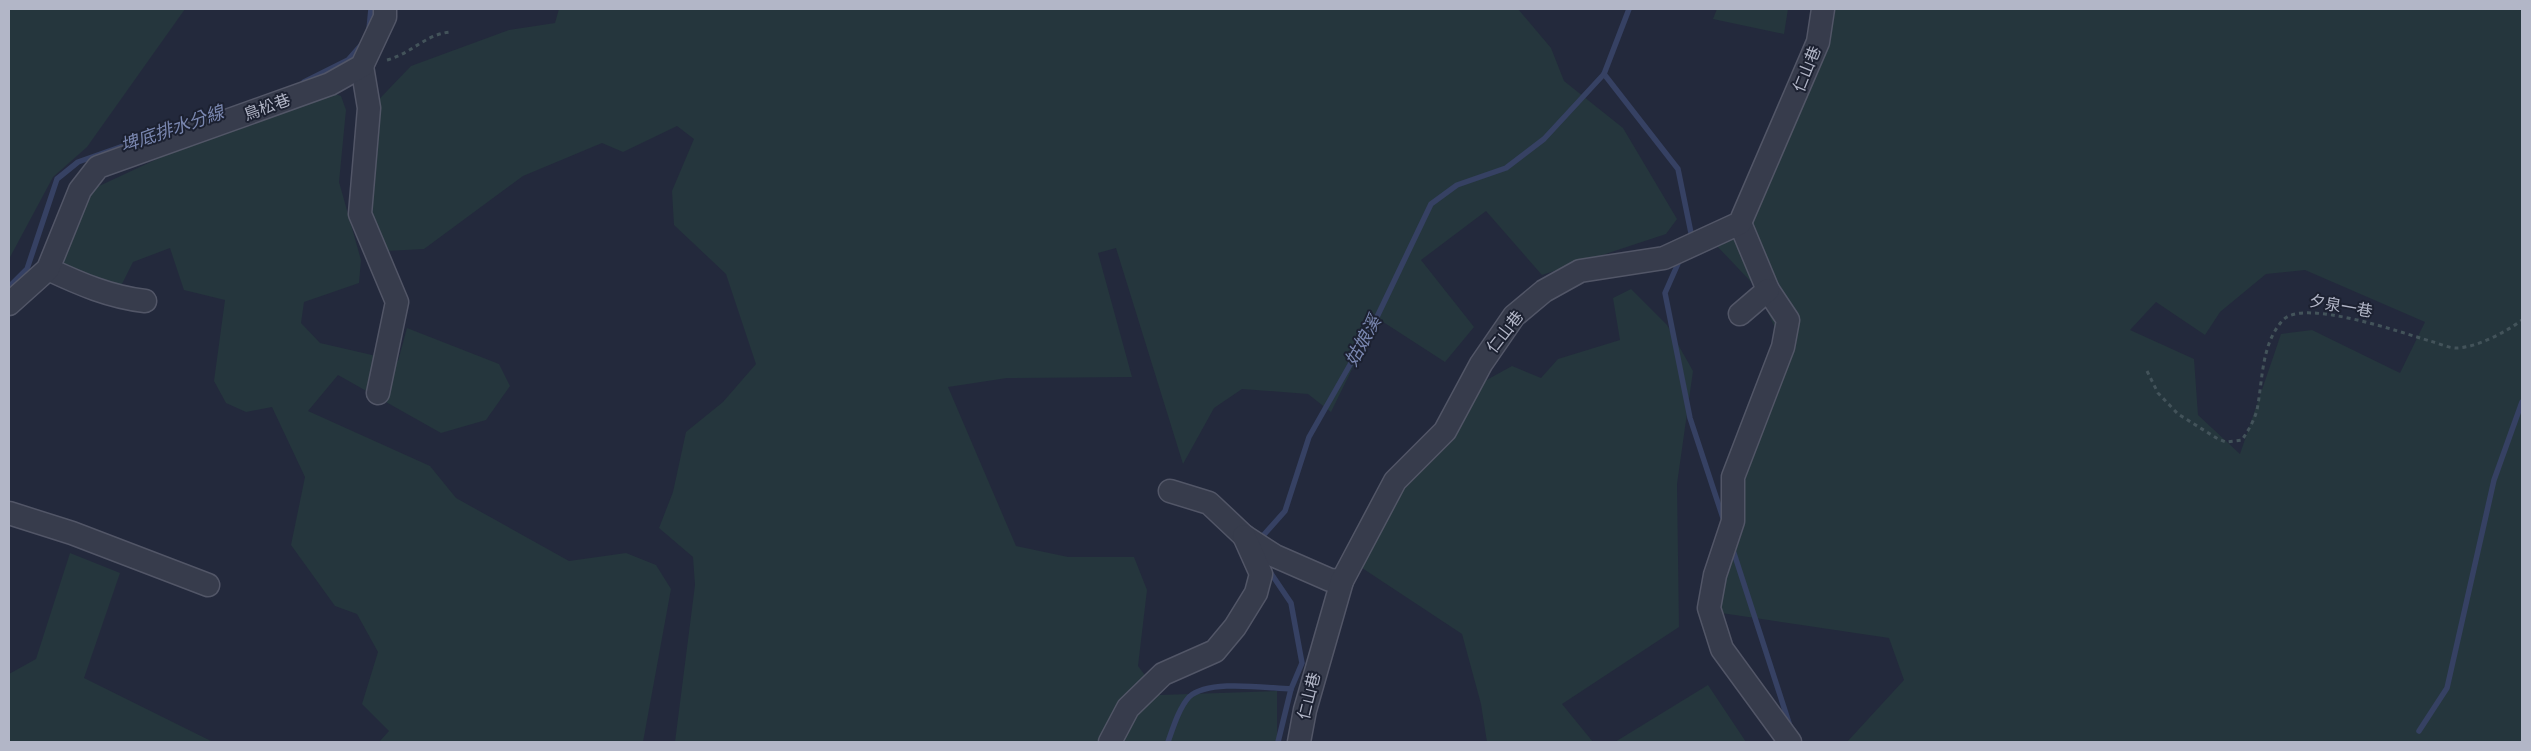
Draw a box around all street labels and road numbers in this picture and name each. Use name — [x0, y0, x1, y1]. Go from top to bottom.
street label: 仁山巷 — [1789, 43, 1825, 95]
street label: 鳥松巷 — [241, 90, 293, 124]
street label: 夕泉一巷 — [2308, 291, 2374, 321]
street label: 仁山巷 — [1483, 307, 1527, 357]
street label: 仁山巷 — [1294, 670, 1324, 722]

